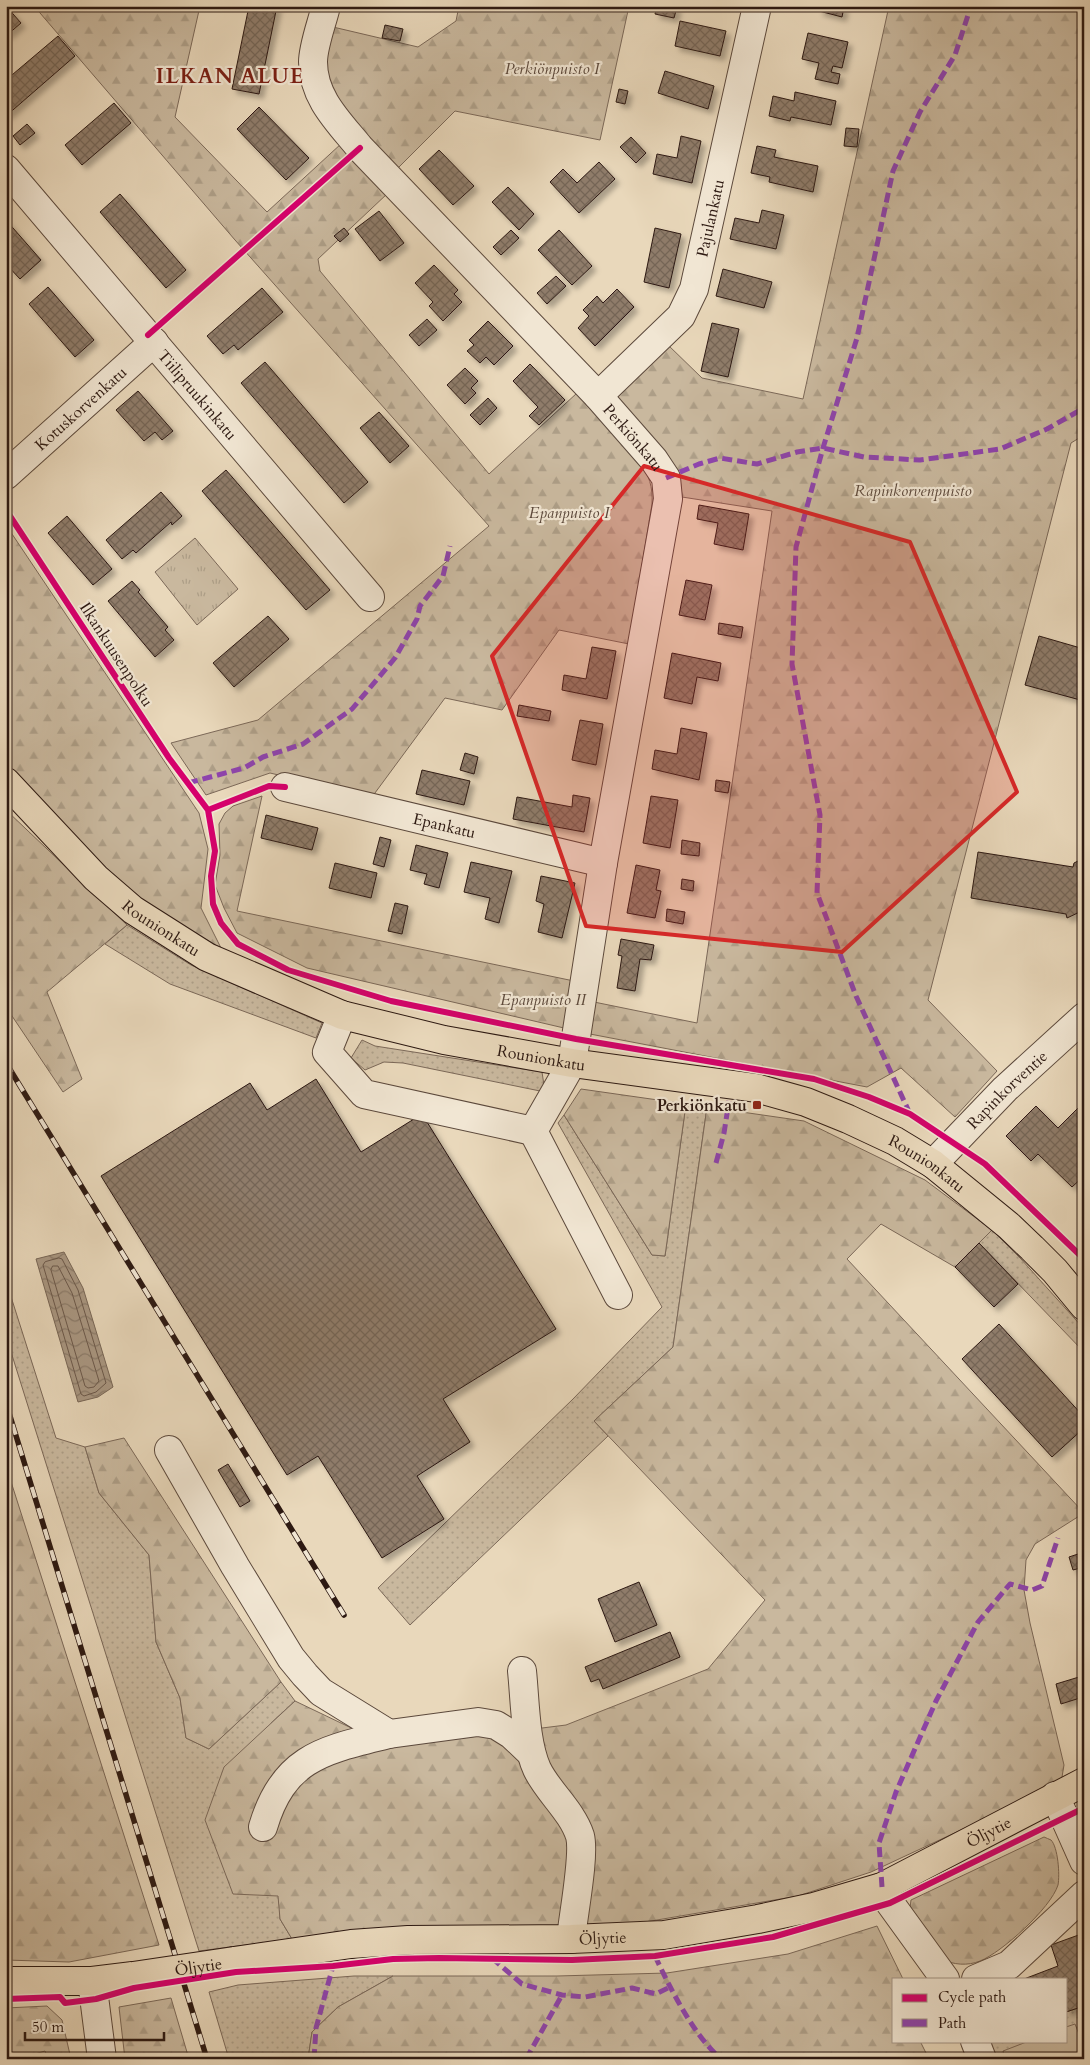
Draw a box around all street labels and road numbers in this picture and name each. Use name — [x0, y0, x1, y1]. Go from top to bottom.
street label: Pajulankatu — [691, 177, 730, 259]
street label: Tiilipruukinkatu — [152, 345, 242, 445]
street label: Kotuskorvenkatu — [30, 362, 132, 456]
street label: Perkiönkatu — [598, 399, 668, 476]
street label: Ilkankuusenpolku — [74, 598, 158, 711]
street label: Epankatu — [411, 808, 478, 844]
street label: Rounionkatu — [117, 895, 204, 962]
street label: Rounionkatu — [495, 1040, 587, 1077]
street label: Rapinkorventie — [962, 1046, 1052, 1134]
street label: Rounionkatu — [885, 1130, 970, 1198]
street label: Öljytie — [963, 1812, 1015, 1853]
street label: Öljytie — [578, 1927, 627, 1951]
street label: Öljytie — [173, 1953, 224, 1982]

